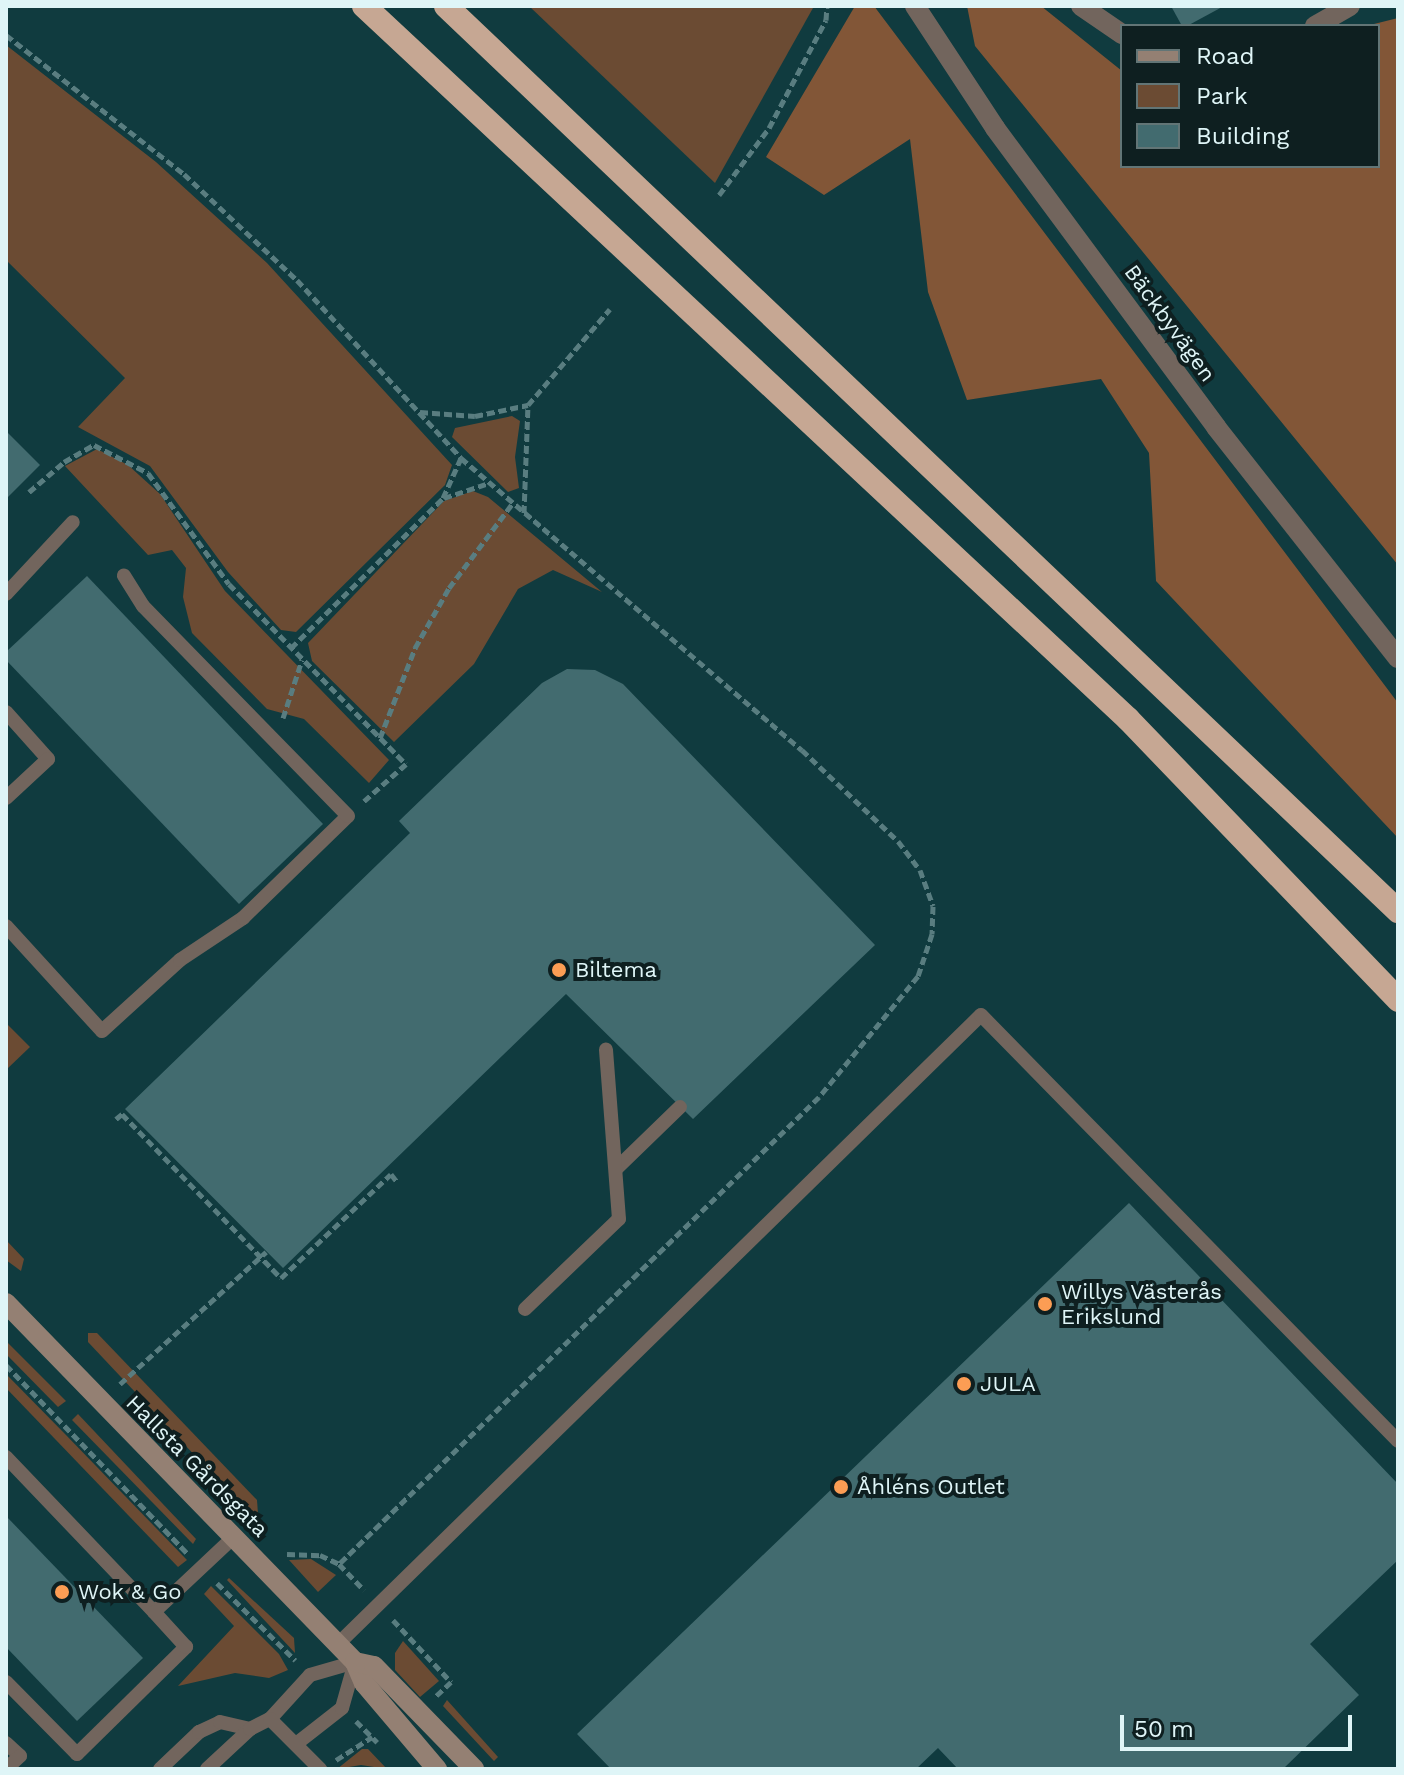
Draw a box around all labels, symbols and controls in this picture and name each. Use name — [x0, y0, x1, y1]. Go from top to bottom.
legend — [1120, 24, 1380, 168]
text: Road — [1196, 42, 1255, 70]
text: Park — [1196, 82, 1248, 110]
text: Building — [1196, 122, 1289, 150]
street label: Bäckbyvägen — [1119, 259, 1221, 387]
place label: Biltema — [575, 957, 657, 983]
marker: Biltema — [550, 961, 568, 979]
place label: Willys Västerås Erikslund — [1061, 1278, 1223, 1330]
marker: Willys Västerås Erikslund — [1036, 1295, 1054, 1313]
place label: JULA — [980, 1371, 1036, 1397]
marker: JULA — [955, 1375, 973, 1393]
street label: Hallsta Gårdsgata — [120, 1389, 274, 1543]
place label: Åhléns Outlet — [857, 1474, 1005, 1500]
marker: Åhléns Outlet — [832, 1478, 850, 1496]
place label: Wok & Go — [78, 1579, 182, 1605]
marker: Wok & Go — [53, 1583, 71, 1601]
scale bar — [1124, 1699, 1356, 1749]
text: 50 m — [1134, 1715, 1194, 1743]

